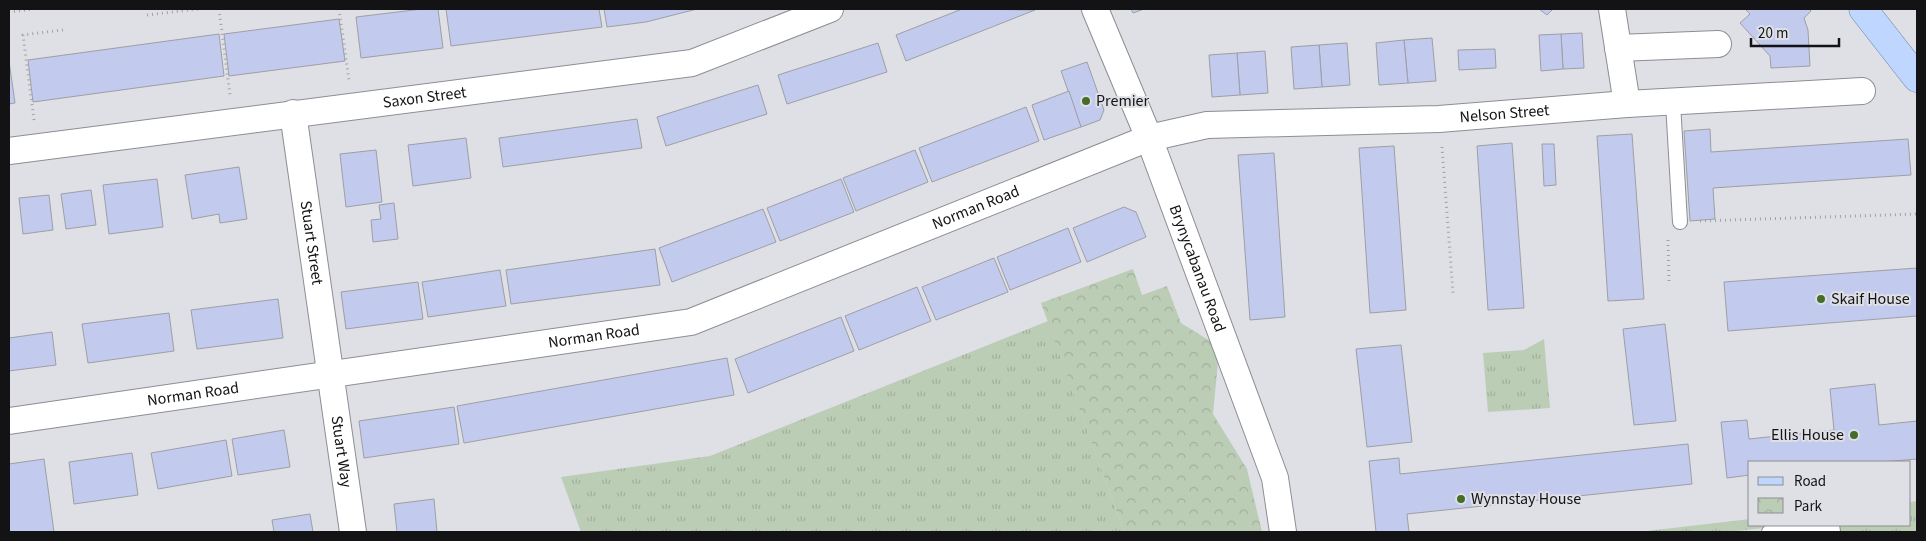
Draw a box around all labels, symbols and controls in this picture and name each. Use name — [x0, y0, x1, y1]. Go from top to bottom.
scale bar — [1751, 15, 1838, 47]
text: 20 m — [1758, 23, 1788, 44]
street label: Saxon Street — [381, 81, 468, 114]
place label: Premier — [1096, 90, 1150, 112]
marker: Premier — [1080, 95, 1092, 107]
street label: Nelson Street — [1459, 99, 1551, 128]
street label: Norman Road — [929, 180, 1023, 235]
street label: Stuart Street — [295, 199, 329, 287]
street label: Brynycabanau Road — [1164, 202, 1231, 335]
place label: Skaif House — [1831, 288, 1910, 310]
marker: Skaif House — [1815, 293, 1827, 305]
street label: Norman Road — [547, 319, 641, 354]
street label: Norman Road — [146, 377, 240, 412]
street label: Stuart Way — [325, 414, 358, 489]
place label: Ellis House — [1771, 424, 1844, 446]
marker: Ellis House — [1848, 429, 1860, 441]
legend — [1748, 461, 1911, 526]
text: Road — [1794, 471, 1826, 492]
place label: Wynnstay House — [1471, 488, 1581, 510]
marker: Wynnstay House — [1455, 493, 1467, 505]
text: Park — [1794, 496, 1823, 517]

